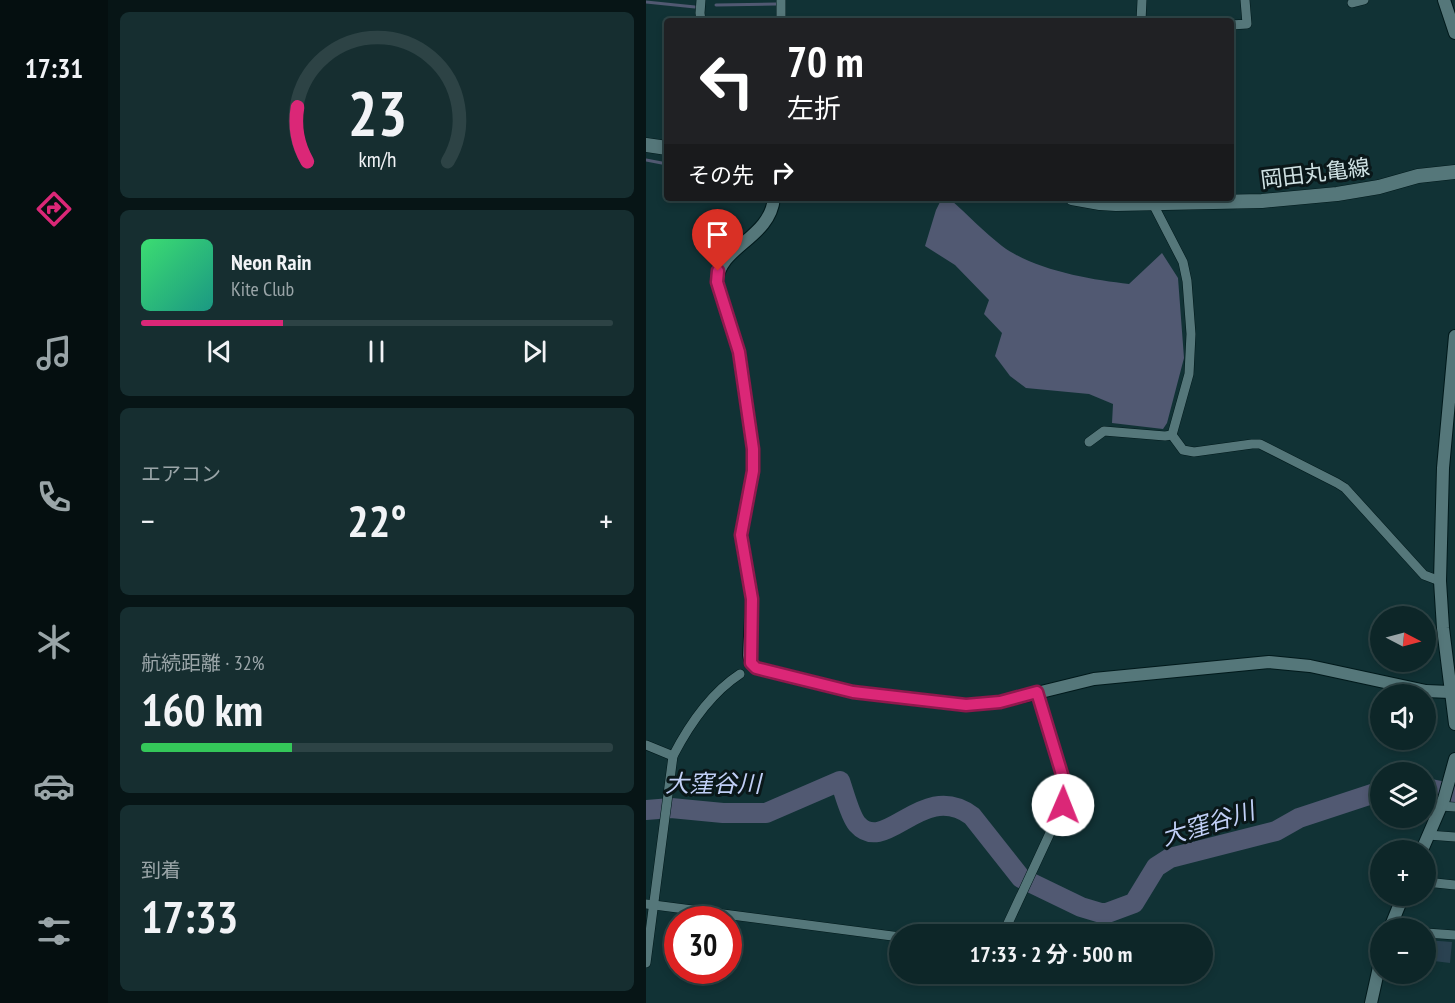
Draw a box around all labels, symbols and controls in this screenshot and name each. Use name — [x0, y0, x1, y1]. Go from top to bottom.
text: 70 m — [787, 34, 864, 89]
icon: left — [688, 42, 766, 120]
text: 17:31 — [25, 51, 83, 85]
text: 23 — [347, 72, 407, 153]
text: 左折 — [787, 91, 841, 125]
text: km/h — [358, 145, 396, 173]
street label: 岡田丸亀線 — [1259, 152, 1371, 194]
icon: right — [766, 156, 799, 189]
text: その先 — [688, 161, 754, 189]
icon: directions — [33, 188, 75, 230]
pin — [692, 209, 743, 271]
icon: arrive — [701, 218, 734, 251]
text: Neon Rain — [231, 248, 311, 276]
text: Kite Club — [231, 276, 294, 302]
icon: music — [33, 332, 75, 374]
icon: previous — [203, 335, 236, 368]
icon: pause — [360, 335, 393, 368]
icon: next — [518, 335, 551, 368]
text: エアコン — [141, 461, 221, 487]
icon: phone — [33, 476, 75, 518]
text: 22° — [347, 491, 407, 549]
text: − — [141, 499, 155, 542]
text: + — [599, 499, 613, 542]
north arrow — [1370, 606, 1436, 672]
map controls — [1370, 606, 1436, 984]
icon: climate — [33, 621, 75, 663]
text: 航続距離 · 32% — [141, 650, 264, 676]
text: 160 km — [141, 680, 263, 738]
button: sound — [1370, 684, 1436, 750]
button: layers — [1370, 762, 1436, 828]
icon: car — [33, 765, 75, 807]
water label: 大窪谷川 — [665, 768, 764, 799]
position arrow — [1031, 773, 1095, 837]
water label: 大窪谷川 — [1157, 794, 1261, 852]
button: + — [1370, 840, 1436, 906]
text: 到着 — [141, 857, 181, 883]
text: 17:33 — [141, 887, 238, 945]
speed limit sign: 30 — [664, 906, 742, 984]
icon: filters — [33, 910, 75, 952]
button: − — [1370, 918, 1436, 984]
text: 17:33 · 2 分 · 500 m — [970, 940, 1132, 968]

